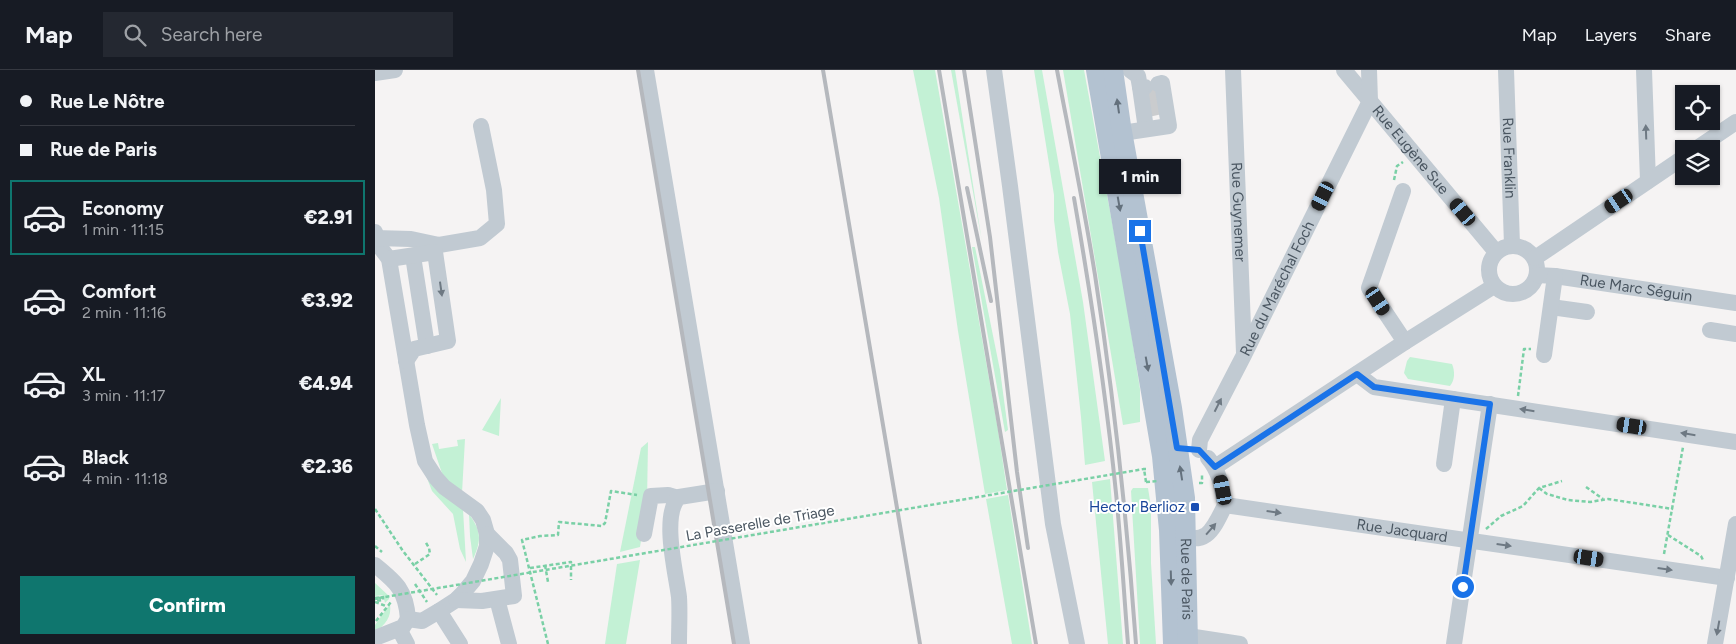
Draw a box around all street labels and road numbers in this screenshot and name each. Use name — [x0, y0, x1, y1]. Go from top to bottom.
street label: Rue Eugène Sue — [1368, 102, 1453, 198]
street label: Rue Franklin — [1499, 117, 1519, 199]
street label: Rue Guynemer — [1228, 162, 1249, 262]
street label: Rue du Maréchal Foch — [1236, 218, 1318, 359]
street label: Rue Marc Séguin — [1579, 271, 1694, 305]
street label: La Passerelle de Triage — [684, 501, 836, 545]
street label: Rue Jacquard — [1355, 515, 1449, 546]
street label: Rue de Paris — [1177, 538, 1197, 620]

